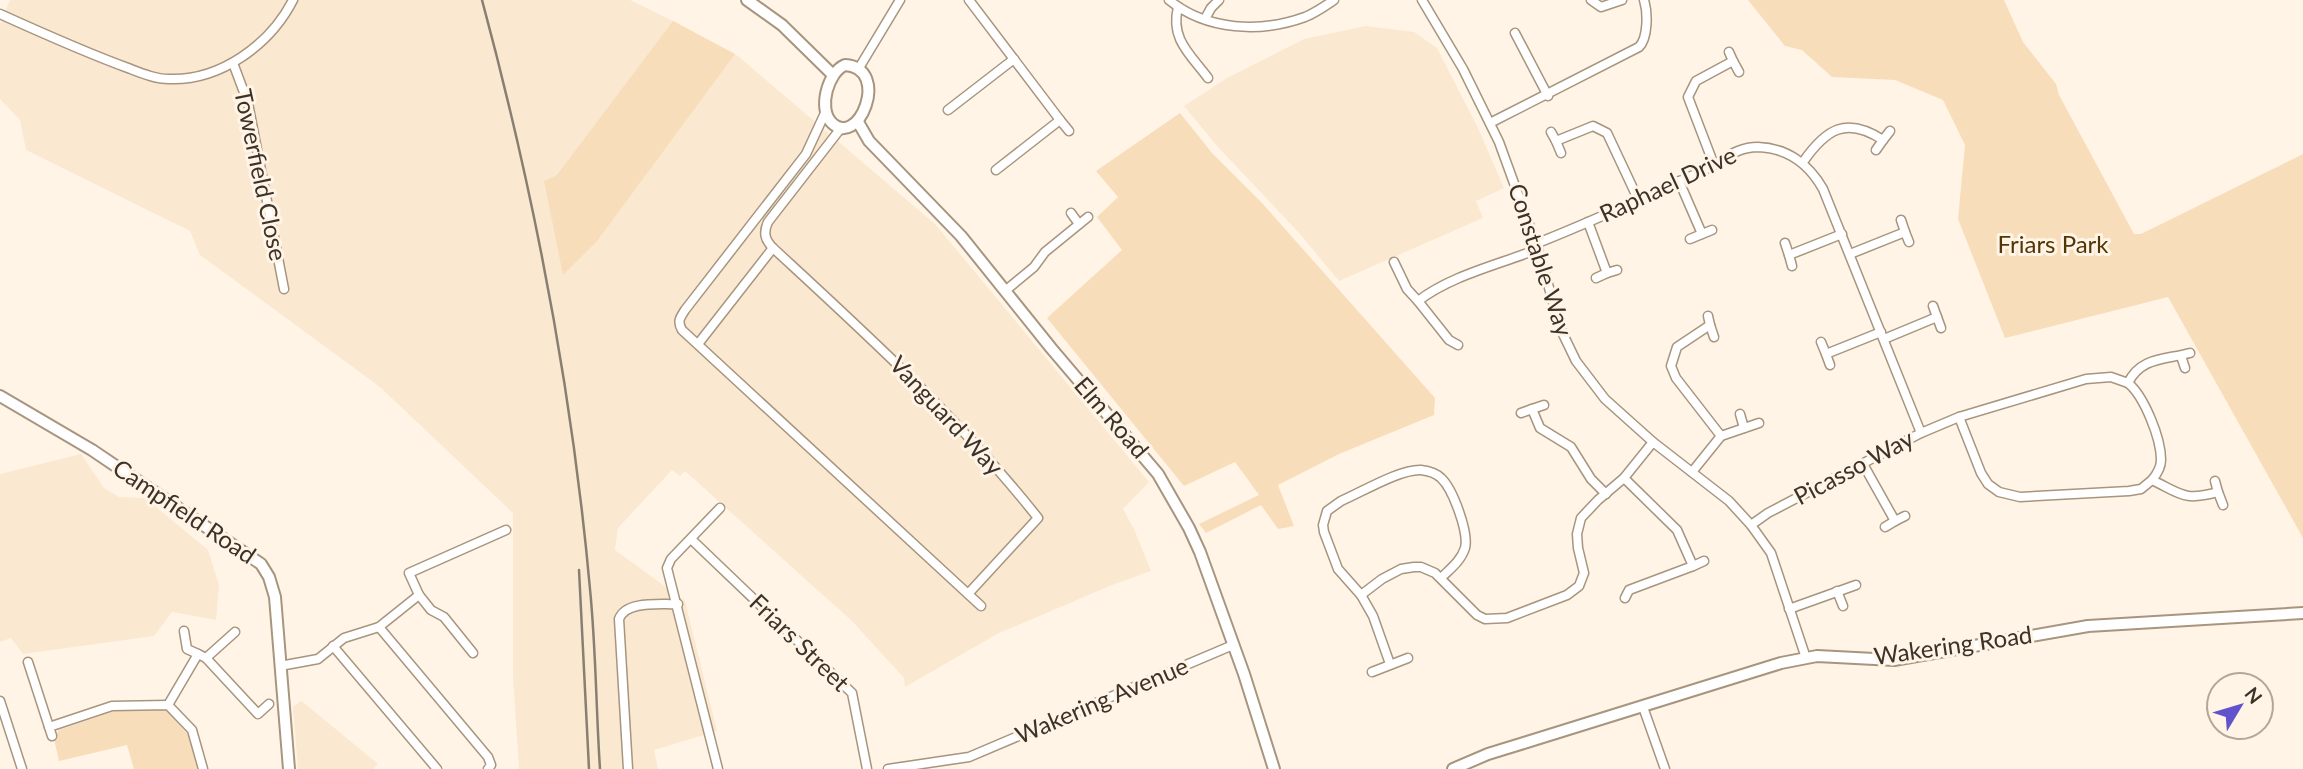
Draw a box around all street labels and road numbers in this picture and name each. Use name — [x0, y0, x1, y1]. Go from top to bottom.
street label: Towerfield Close — [229, 86, 294, 263]
street label: Raphael Drive — [1595, 139, 1740, 228]
street label: Constable Way — [1503, 180, 1580, 340]
street label: Vanguard Way — [884, 349, 1010, 481]
street label: Elm Road — [1069, 370, 1155, 464]
street label: Picasso Way — [1789, 423, 1919, 510]
street label: Campfield Road — [108, 452, 262, 569]
street label: Friars Street — [744, 587, 856, 697]
street label: Wakering Road — [1872, 619, 2034, 670]
street label: Wakering Avenue — [1011, 650, 1192, 749]

